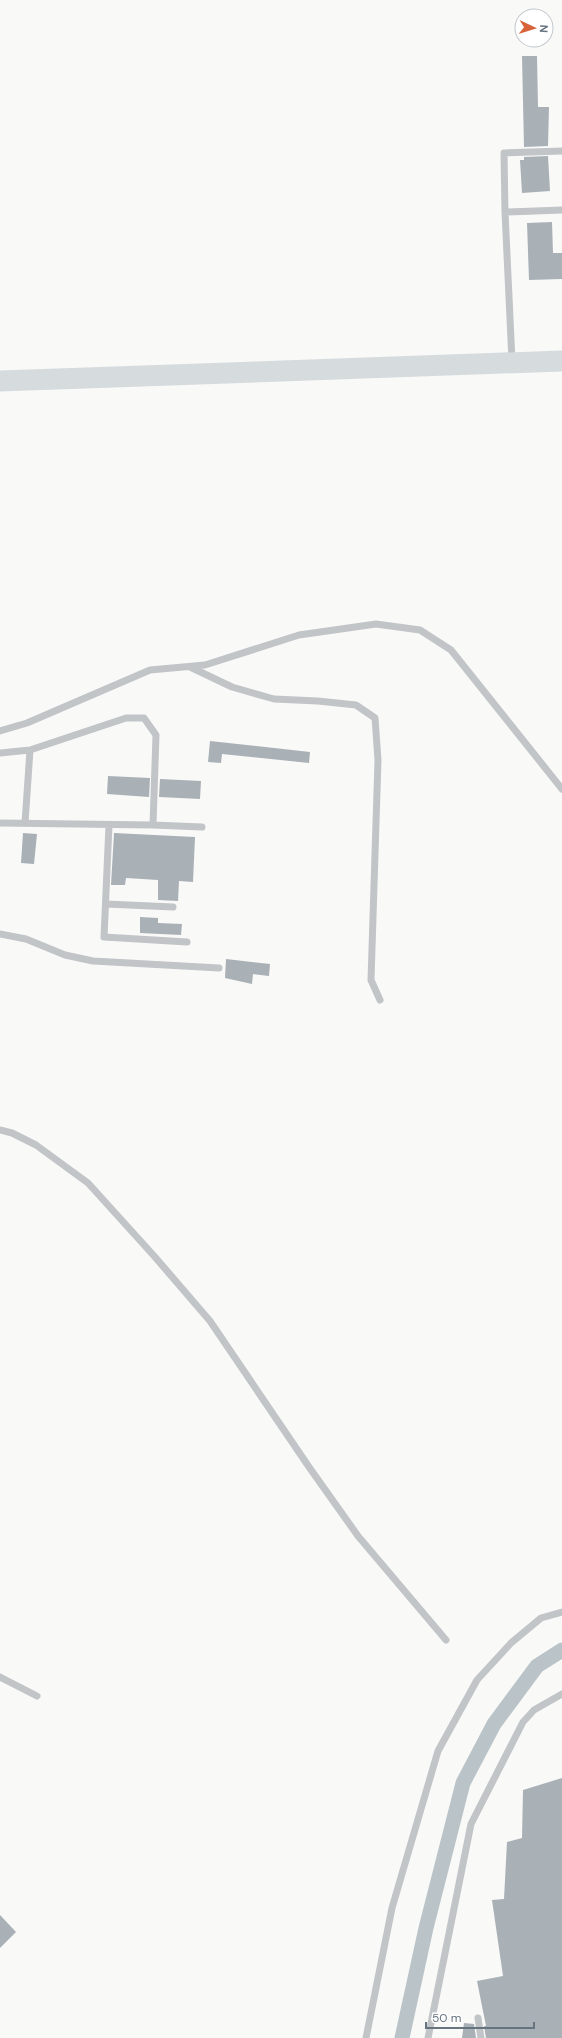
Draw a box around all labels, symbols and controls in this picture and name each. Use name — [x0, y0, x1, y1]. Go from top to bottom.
north arrow — [514, 8, 554, 48]
text: N — [537, 24, 551, 33]
scale bar — [426, 2004, 534, 2030]
text: 50 m — [432, 2010, 461, 2026]

